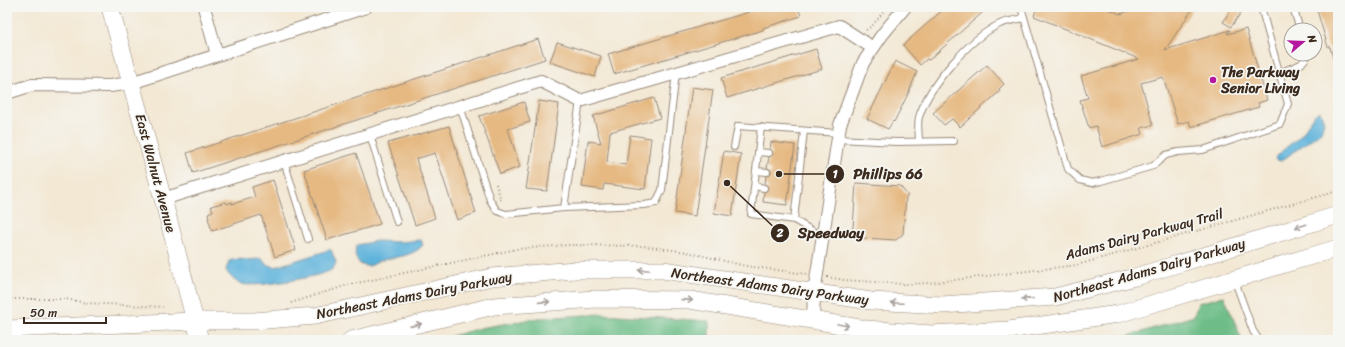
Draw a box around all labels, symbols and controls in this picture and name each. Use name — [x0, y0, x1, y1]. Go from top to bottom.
north arrow — [1283, 22, 1323, 62]
text: N — [1301, 31, 1322, 46]
place label: The Parkway Senior Living — [1220, 60, 1301, 101]
marker: The Parkway Senior Living — [1208, 75, 1218, 85]
street label: East Walnut Avenue — [128, 111, 183, 236]
callout: Phillips 66 — [825, 161, 930, 188]
text: Phillips 66 — [853, 161, 923, 187]
text: 1 — [832, 163, 838, 185]
street label: Adams Dairy Parkway Trail — [1061, 201, 1227, 268]
callout: Speedway — [770, 220, 872, 247]
text: Speedway — [797, 220, 865, 246]
text: 2 — [776, 222, 784, 244]
one-way arrow — [1294, 223, 1307, 230]
street label: Northeast Adams Dairy Parkway — [1050, 231, 1249, 310]
street label: Northeast Adams Dairy Parkway — [670, 260, 871, 313]
street label: Northeast Adams Dairy Parkway — [314, 264, 515, 327]
one-way arrow — [638, 266, 651, 274]
one-way arrow — [680, 296, 693, 303]
one-way arrow — [1021, 296, 1034, 303]
scale bar — [24, 299, 106, 325]
one-way arrow — [537, 299, 550, 306]
one-way arrow — [891, 299, 904, 306]
text: 50 m — [30, 302, 57, 324]
one-way arrow — [409, 320, 422, 328]
one-way arrow — [836, 321, 849, 329]

